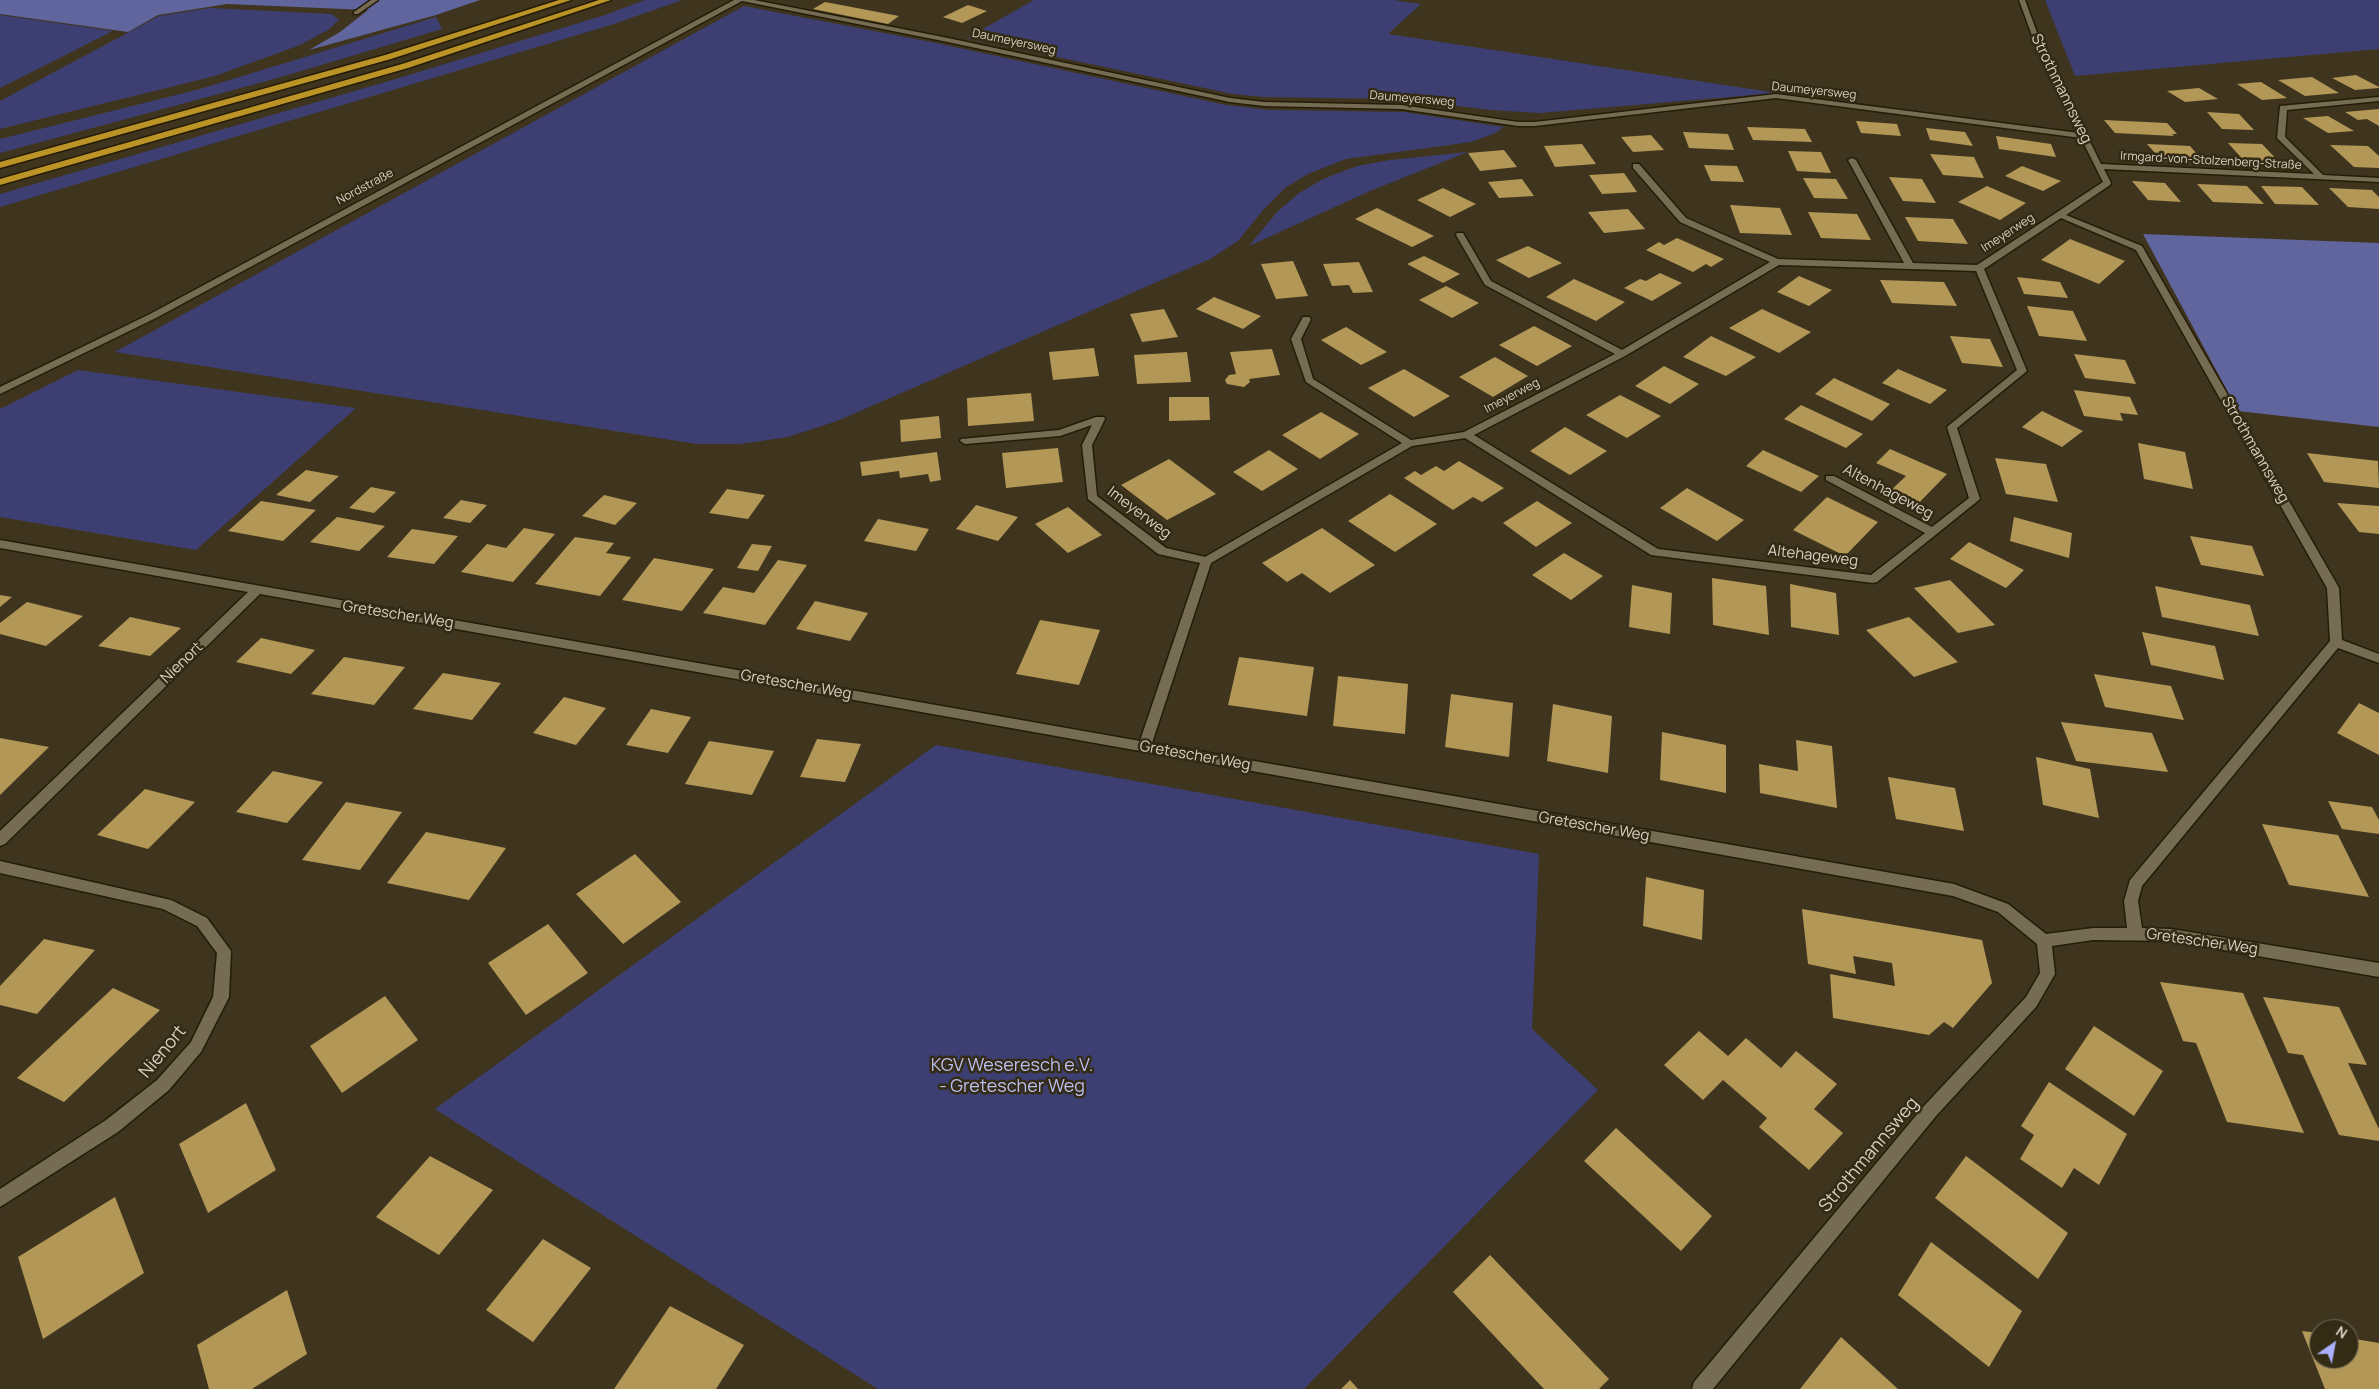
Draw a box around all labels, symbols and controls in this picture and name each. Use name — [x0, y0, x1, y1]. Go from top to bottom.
street label: Daumeyersweg — [971, 26, 1057, 58]
street label: Strothmannsweg — [2027, 31, 2095, 147]
street label: Daumeyersweg — [1771, 79, 1857, 103]
street label: Daumeyersweg — [1369, 88, 1455, 110]
street label: Irmgard-von-Stolzenberg-Straße — [2120, 149, 2302, 173]
street label: Nordstraße — [334, 166, 396, 208]
street label: Imeyerweg — [1979, 211, 2037, 255]
street label: Imeyerweg — [1482, 375, 1542, 417]
street label: Strothmannsweg — [2217, 394, 2293, 506]
street label: Altenhageweg — [1840, 461, 1936, 523]
street label: Imeyerweg — [1103, 483, 1175, 543]
street label: Altehageweg — [1767, 542, 1859, 570]
street label: Gretescher Weg — [341, 597, 455, 633]
street label: Nienort — [157, 639, 207, 687]
street label: Gretescher Weg — [739, 666, 853, 704]
street label: Gretescher Weg — [1138, 737, 1252, 775]
street label: Gretescher Weg — [1537, 808, 1651, 846]
street label: Gretescher Weg — [2145, 925, 2259, 959]
street label: Nienort — [135, 1021, 191, 1083]
park label: KGV Weseresch e.V. - Gretescher Weg — [931, 1055, 1093, 1098]
street label: Strothmannsweg — [1815, 1093, 1923, 1217]
north arrow — [2309, 1319, 2359, 1369]
text: N — [2333, 1321, 2351, 1343]

